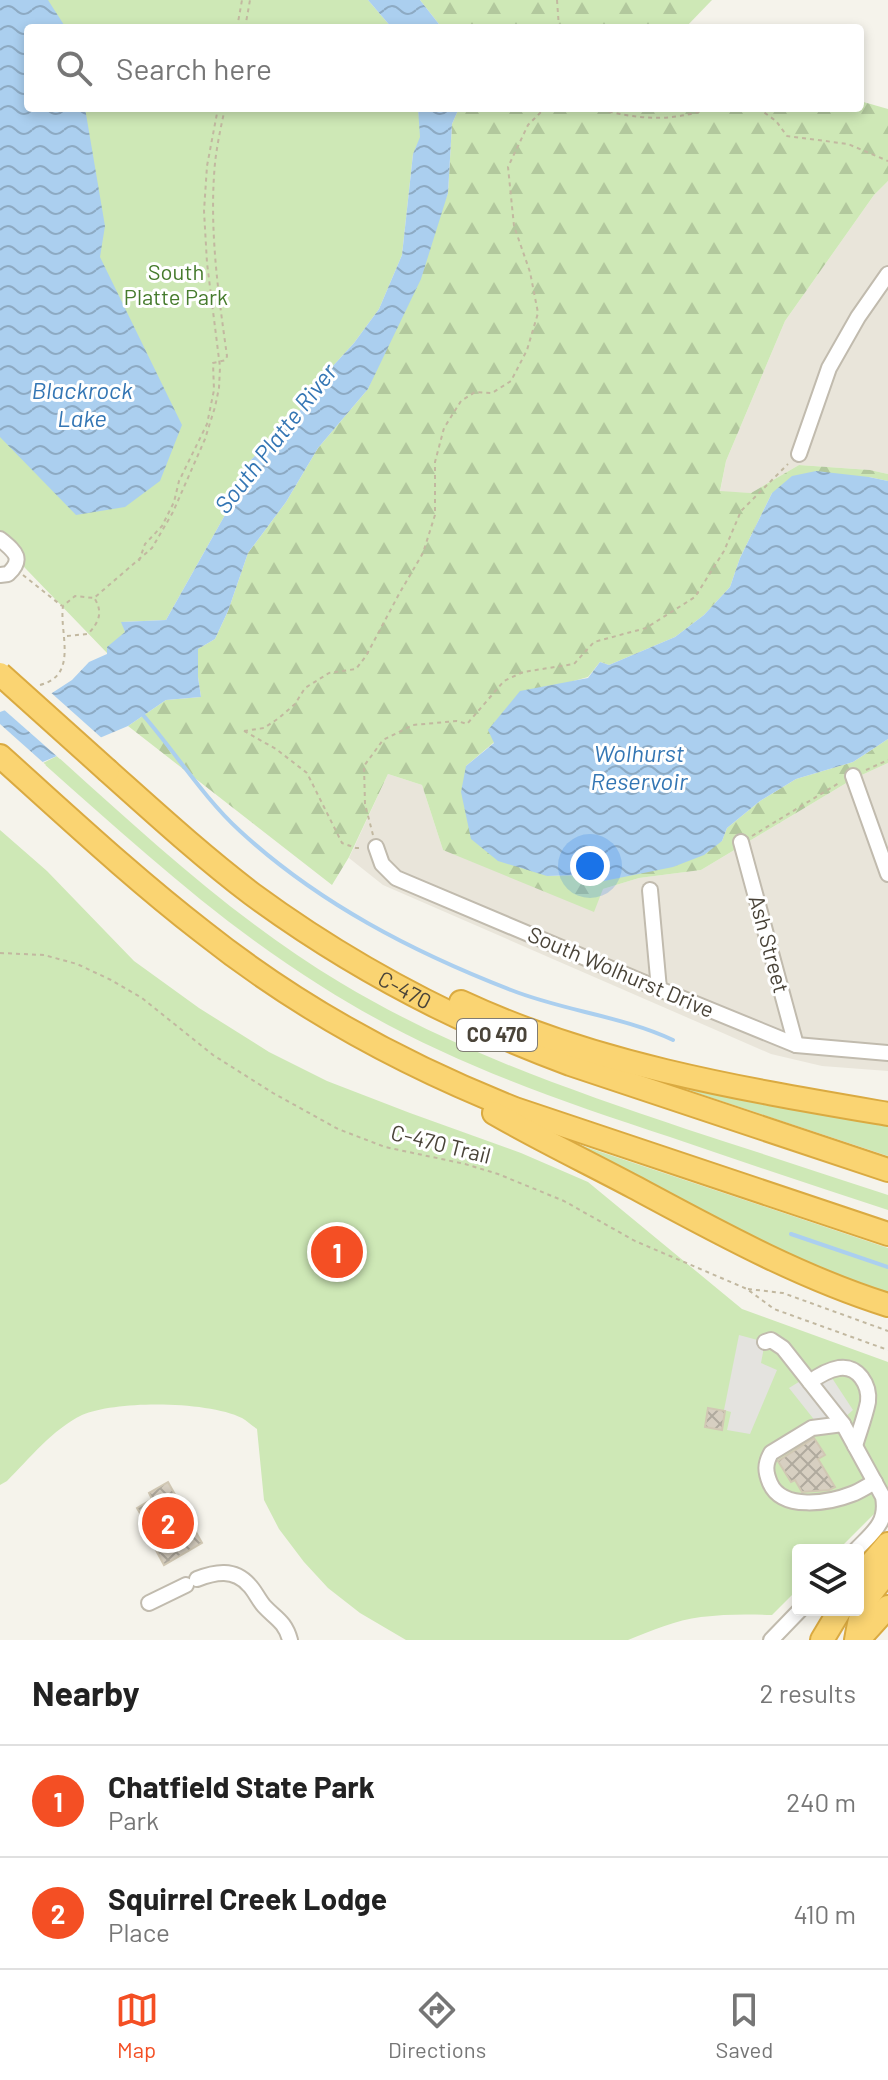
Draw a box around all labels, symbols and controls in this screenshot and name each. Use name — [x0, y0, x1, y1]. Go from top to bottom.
search box — [24, 24, 864, 112]
icon: search — [52, 46, 96, 90]
text: Search here — [116, 50, 272, 86]
park label: South Platte Park — [124, 258, 228, 309]
water label: South Platte River — [207, 356, 343, 519]
water label: Blackrock Lake — [31, 375, 133, 432]
water label: Wolhurst Reservoir — [591, 738, 689, 795]
your location — [570, 846, 610, 886]
street label: Ash Street — [744, 892, 795, 996]
street label: South Wolhurst Drive — [524, 920, 718, 1022]
street label: C-470 — [374, 964, 436, 1014]
road number: CO 470 — [457, 1019, 537, 1051]
street label: C-470 Trail — [389, 1118, 494, 1168]
pin: 1 — [311, 1222, 363, 1282]
pin: 2 — [142, 1493, 194, 1553]
map controls — [792, 1544, 864, 1616]
button: layers — [792, 1544, 864, 1616]
text: Nearby — [32, 1672, 140, 1713]
text: 2 results — [760, 1677, 856, 1708]
text: Chatfield State Park — [108, 1768, 375, 1804]
text: 1 — [53, 1786, 63, 1817]
text: 240 m — [786, 1786, 856, 1817]
text: Park — [108, 1804, 159, 1835]
text: Squirrel Creek Lodge — [108, 1880, 387, 1916]
text: 2 — [51, 1898, 65, 1929]
text: 410 m — [794, 1898, 856, 1929]
text: Place — [108, 1916, 170, 1947]
tab: Map — [115, 1988, 159, 2062]
tab: Directions — [388, 1988, 486, 2062]
tab: Saved — [716, 1988, 773, 2062]

